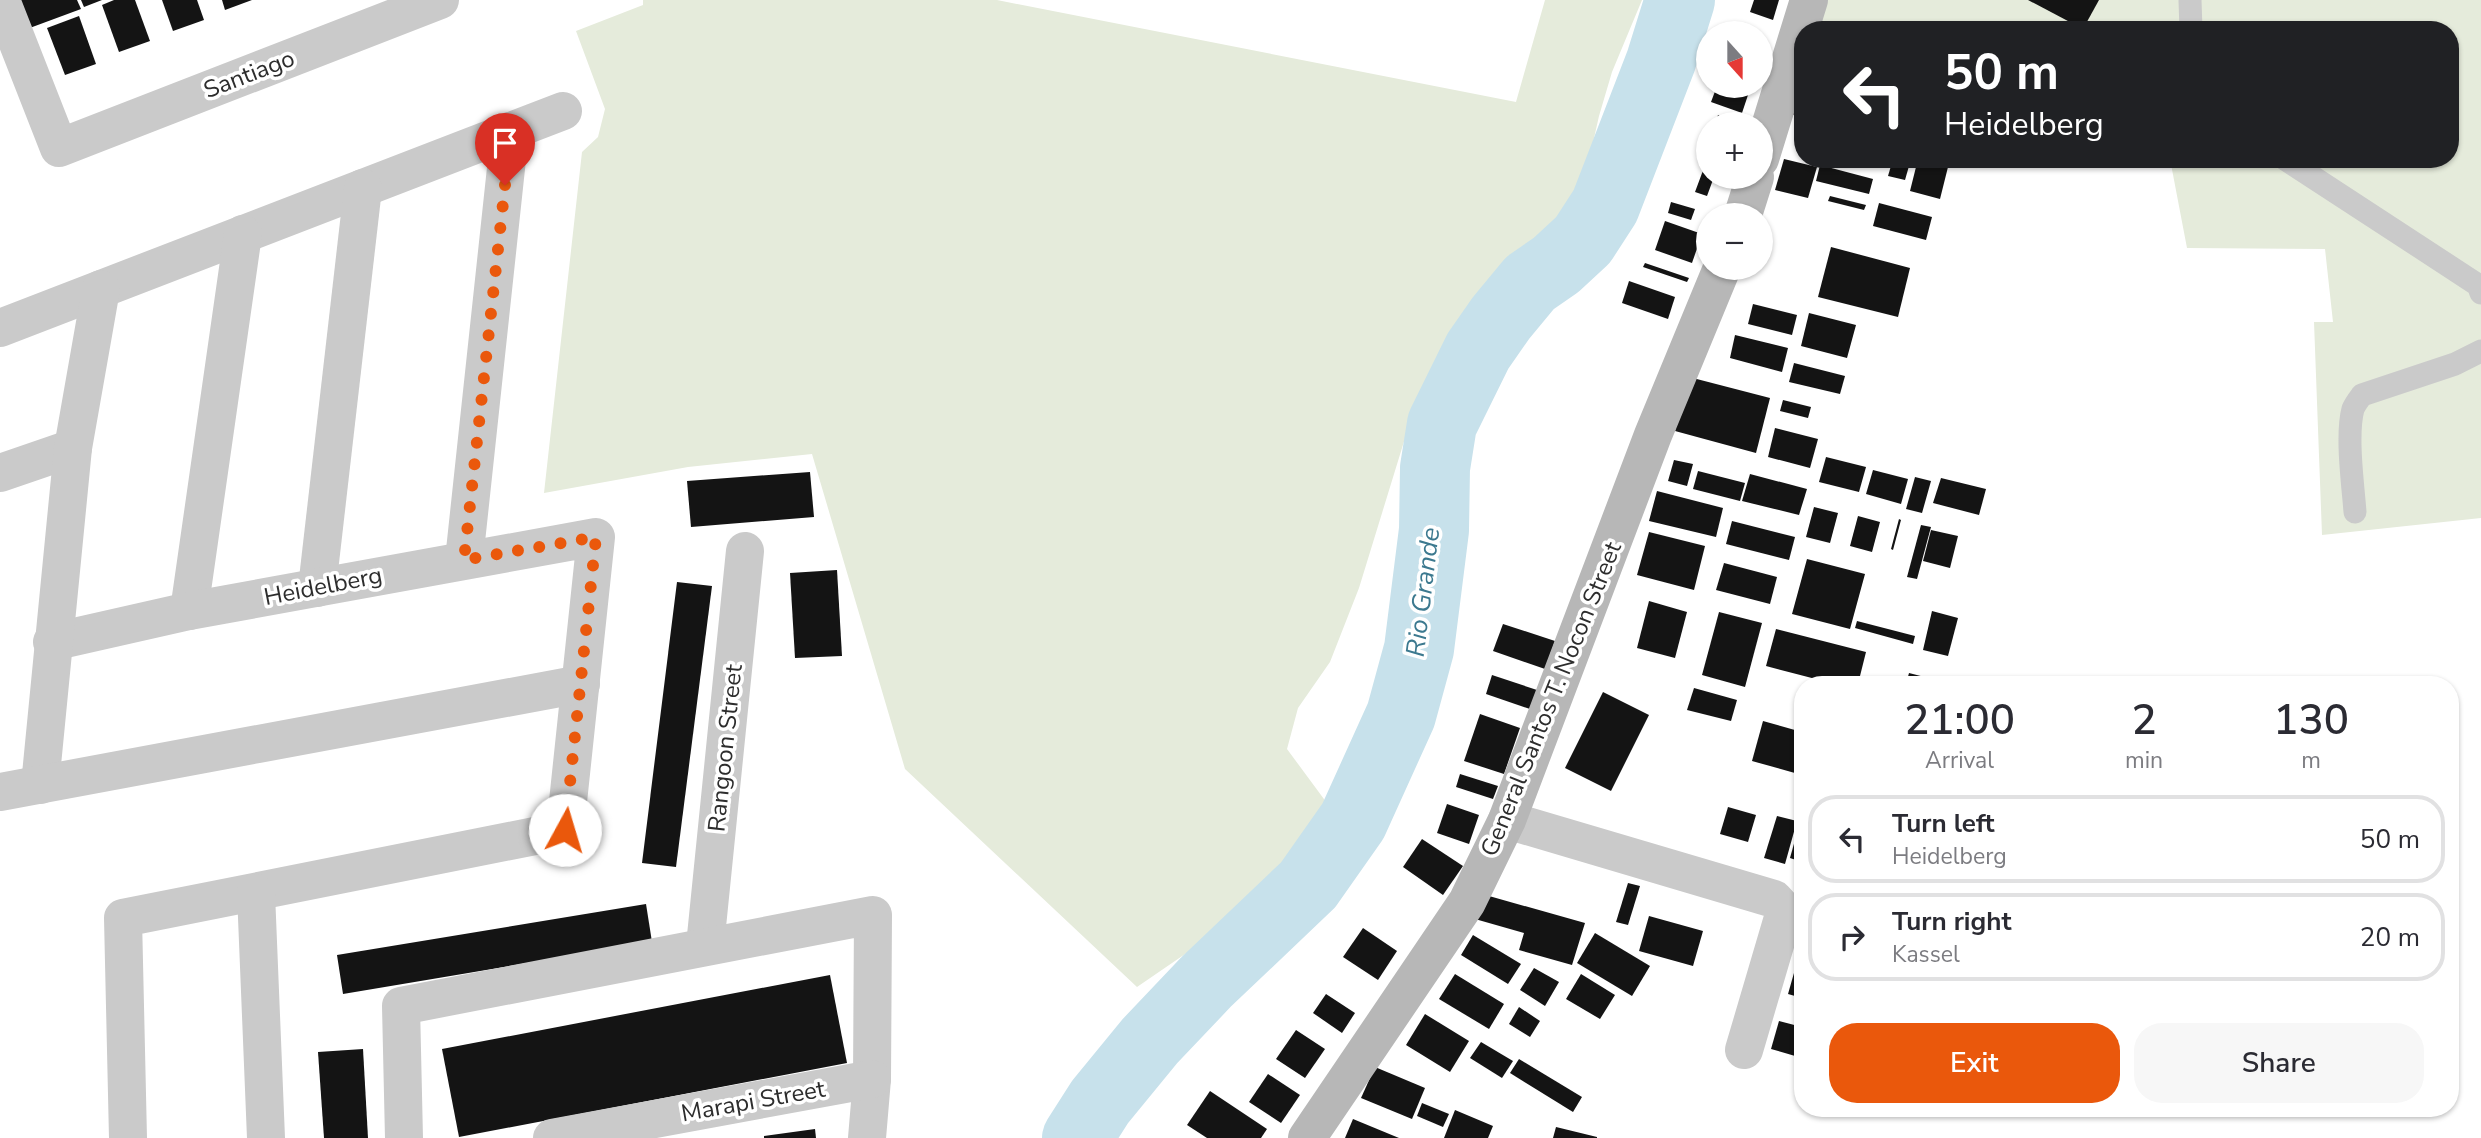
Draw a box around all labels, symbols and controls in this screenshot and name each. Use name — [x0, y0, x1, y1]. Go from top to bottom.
north arrow — [1696, 21, 1773, 98]
map controls — [1696, 21, 1773, 280]
text: 50 m — [1944, 39, 2059, 106]
street label: Santiago — [199, 42, 299, 106]
icon: left — [1829, 49, 1920, 140]
text: Heidelberg — [1944, 103, 2104, 146]
button: + — [1696, 112, 1773, 189]
pin — [475, 113, 535, 185]
icon: arrive — [486, 124, 524, 162]
button: − — [1696, 203, 1773, 280]
water label: Rio Grande — [1398, 525, 1448, 659]
street label: General Santos T. Nocon Street — [1473, 536, 1629, 861]
street label: Heidelberg — [261, 559, 385, 613]
street label: Rangoon Street — [700, 662, 750, 833]
text: 21:00 — [1904, 692, 2015, 749]
text: 2 — [2131, 692, 2157, 749]
text: 130 — [2273, 692, 2349, 749]
text: Arrival — [1925, 745, 1994, 776]
text: min — [2125, 745, 2163, 776]
text: m — [2301, 745, 2321, 776]
position arrow — [528, 793, 602, 867]
text: Turn left — [1892, 806, 1995, 841]
icon: left — [1833, 820, 1871, 858]
text: 50 m — [2360, 822, 2420, 857]
text: Heidelberg — [1892, 841, 2007, 872]
text: Turn right — [1892, 904, 2011, 939]
icon: right — [1833, 918, 1871, 956]
text: 20 m — [2360, 920, 2420, 955]
text: Kassel — [1892, 939, 1960, 970]
button: Exit — [1829, 1023, 2120, 1103]
button: Share — [2134, 1023, 2424, 1103]
street label: Marapi Street — [679, 1072, 828, 1129]

